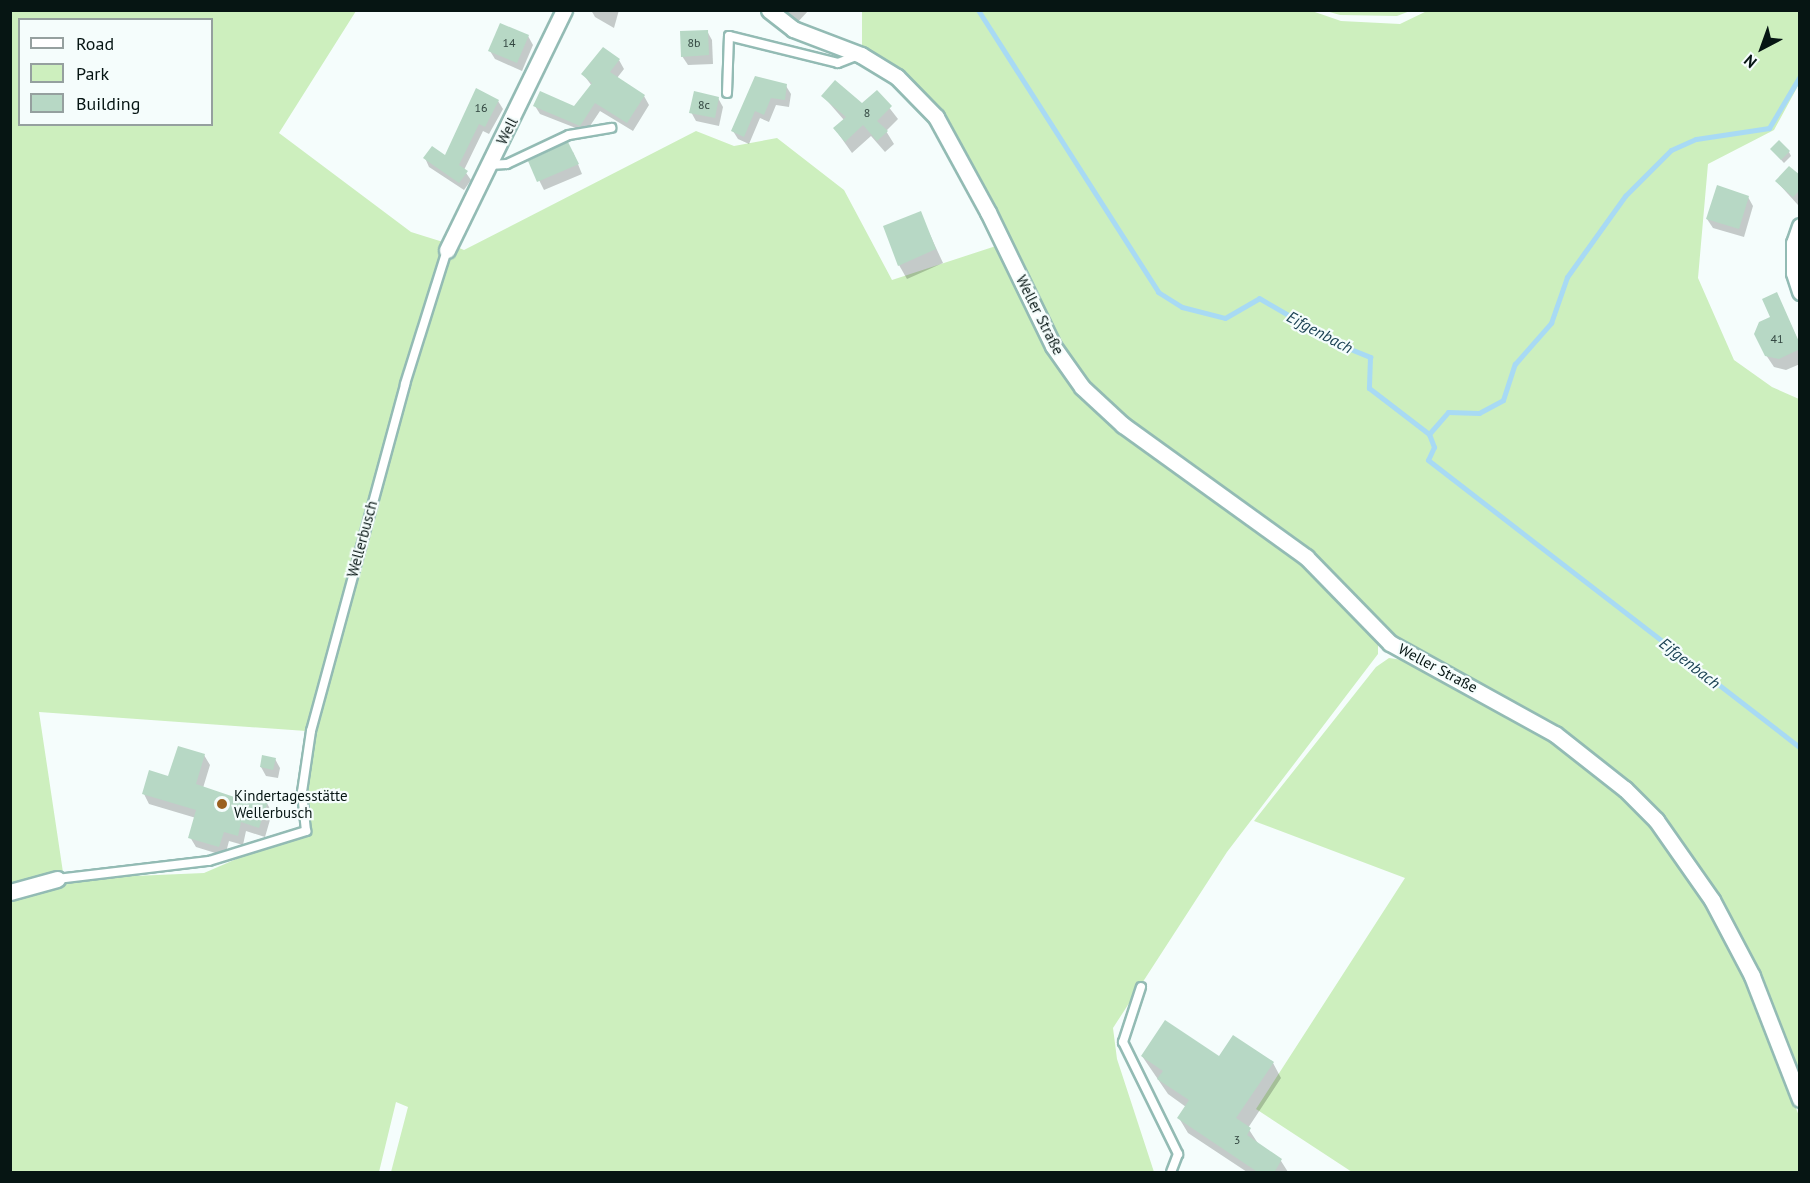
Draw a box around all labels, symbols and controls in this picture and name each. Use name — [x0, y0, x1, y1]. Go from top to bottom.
legend — [18, 18, 213, 126]
north arrow — [1732, 18, 1792, 78]
text: Road — [76, 32, 114, 55]
house number: 14 — [502, 36, 516, 50]
house number: 8b — [687, 36, 701, 50]
text: N — [1740, 51, 1761, 73]
text: Park — [76, 62, 109, 85]
text: Building — [76, 92, 140, 115]
house number: 8c — [698, 98, 710, 112]
house number: 16 — [474, 101, 488, 115]
house number: 8 — [864, 106, 870, 120]
street label: Well — [493, 114, 521, 148]
street label: Weller Straße — [1012, 272, 1068, 358]
water label: Eifgenbach — [1284, 307, 1356, 357]
house number: 41 — [1770, 332, 1784, 346]
street label: Wellerbusch — [343, 499, 381, 579]
water label: Eifgenbach — [1656, 633, 1724, 693]
street label: Weller Straße — [1395, 640, 1481, 696]
place label: Kindertagesstätte Wellerbusch — [234, 786, 348, 821]
marker: Kindertagesstätte Wellerbusch — [215, 797, 229, 811]
house number: 3 — [1234, 1133, 1240, 1147]

